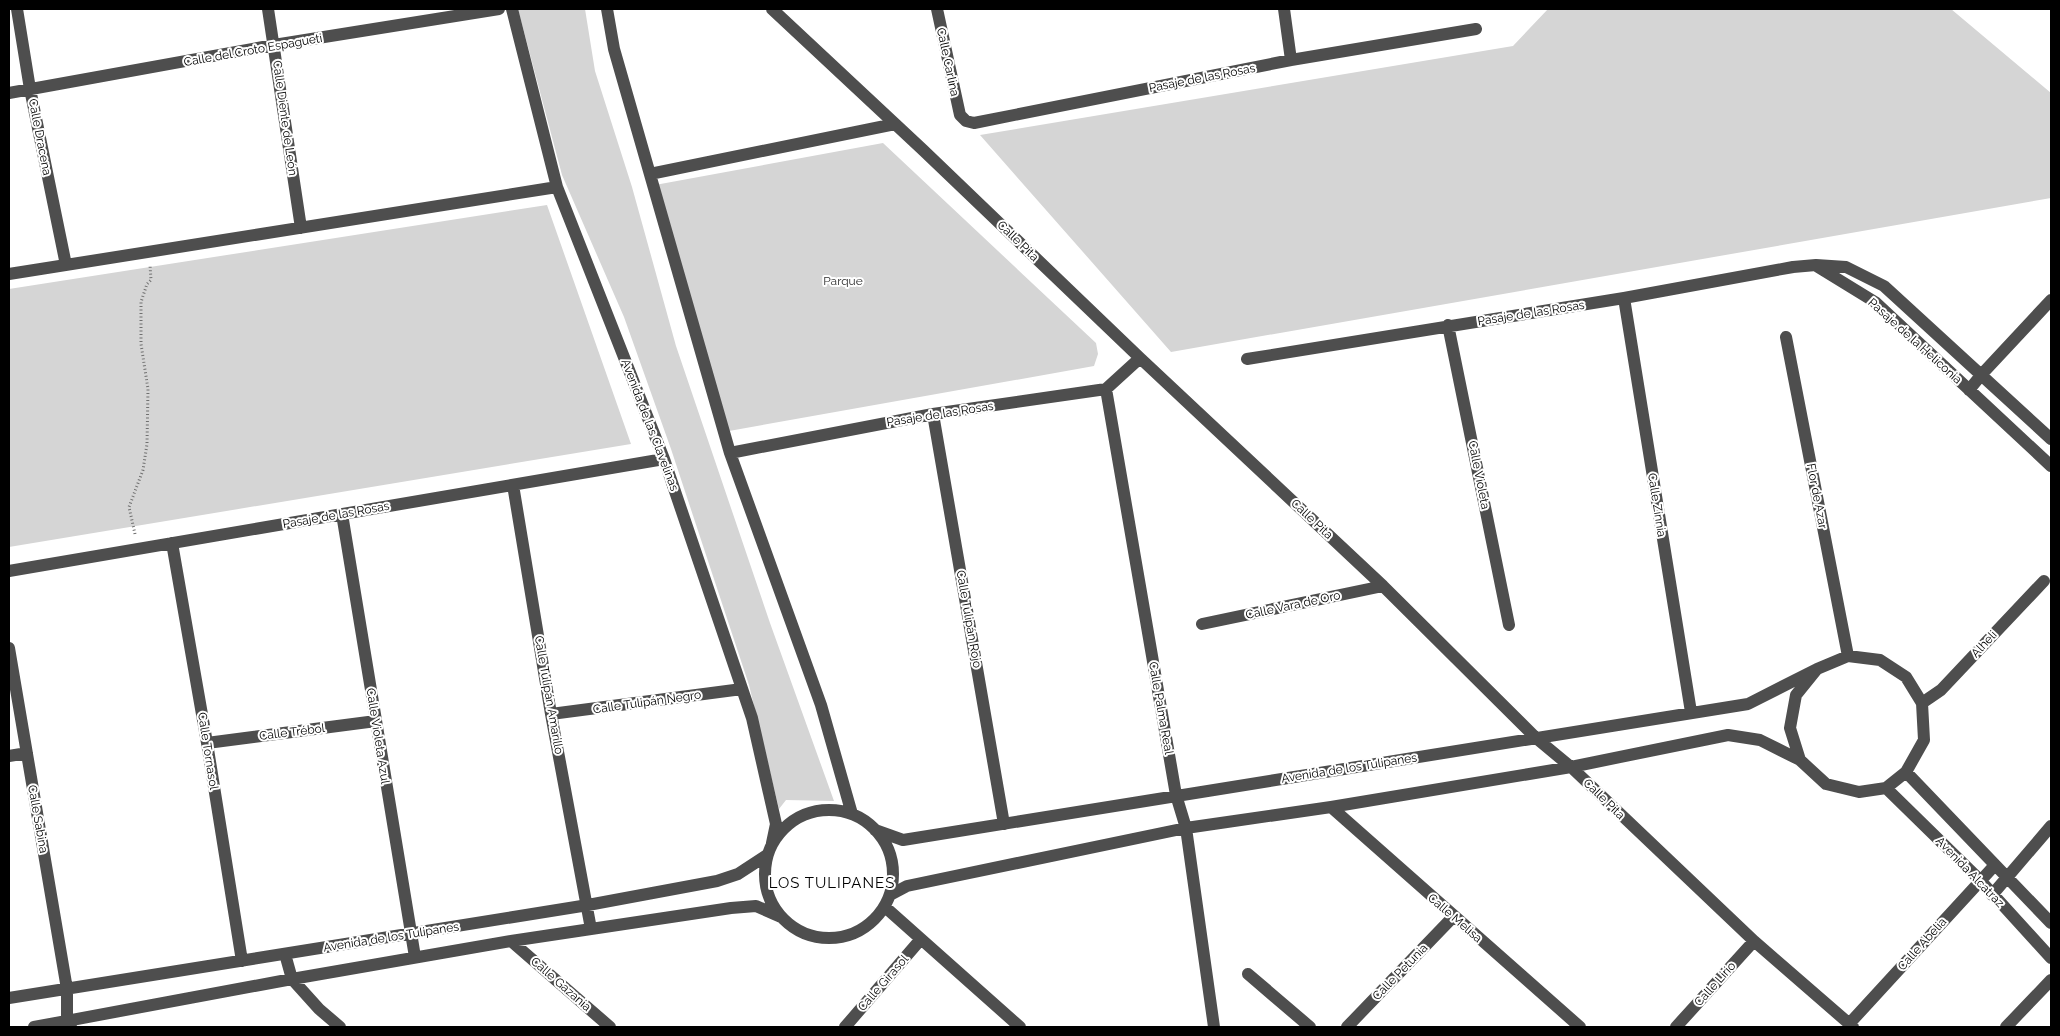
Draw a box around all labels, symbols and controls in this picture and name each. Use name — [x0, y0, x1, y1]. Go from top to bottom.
street label: Calle Carlina — [934, 26, 962, 98]
street label: Calle del Croto Espagueti — [183, 31, 323, 69]
street label: Calle Diente de León — [270, 59, 300, 177]
street label: Pasaje de las Rosas — [1148, 61, 1257, 95]
street label: Calle Dracena — [26, 97, 54, 177]
street label: Calle Pita — [994, 218, 1042, 264]
park label: Parque — [823, 274, 863, 288]
street label: Pasaje de la Heliconia — [1865, 295, 1965, 387]
street label: Pasaje de las Rosas — [1476, 298, 1586, 328]
street label: Avenida de las Clavelinas — [618, 357, 682, 493]
street label: Pasaje de las Rosas — [885, 399, 995, 429]
street label: Calle Violeta — [1465, 439, 1493, 511]
street label: Flor de Azar — [1804, 462, 1830, 531]
street label: Calle Zinnia — [1645, 472, 1669, 538]
street label: Calle Pita — [1288, 496, 1336, 542]
street label: Pasaje de las Rosas — [281, 499, 391, 531]
street label: Calle Tulipán Rojo — [954, 569, 984, 669]
street label: Calle Vara de Oro — [1244, 588, 1342, 622]
street label: Alheli — [1968, 628, 2000, 660]
street label: Calle Tulipán Amarillo — [532, 635, 566, 755]
street label: Calle Palma Real — [1146, 661, 1176, 756]
street label: Calle Violeta Azul — [364, 687, 393, 786]
street label: Calle Tulipán Negro — [592, 687, 702, 717]
street label: Calle Tornasol — [195, 711, 221, 791]
street label: Calle Trébol — [258, 721, 326, 743]
street label: Avenida de los Tulipanes — [1280, 750, 1418, 786]
street label: Calle Pita — [1580, 776, 1628, 822]
street label: Calle Sabina — [25, 784, 51, 854]
street label: Avenida Alcatraz — [1933, 834, 2007, 910]
district label: LOS TULIPANES — [769, 874, 895, 892]
street label: Calle Melisa — [1425, 891, 1485, 945]
street label: Calle Abelia — [1895, 915, 1949, 973]
street label: Avenida de los Tulipanes — [322, 919, 460, 955]
street label: Calle Petunia — [1370, 941, 1430, 1003]
street label: Calle Girasol — [855, 952, 912, 1014]
street label: Calle Gazania — [528, 954, 594, 1014]
street label: Calle Lirio — [1691, 959, 1739, 1009]

